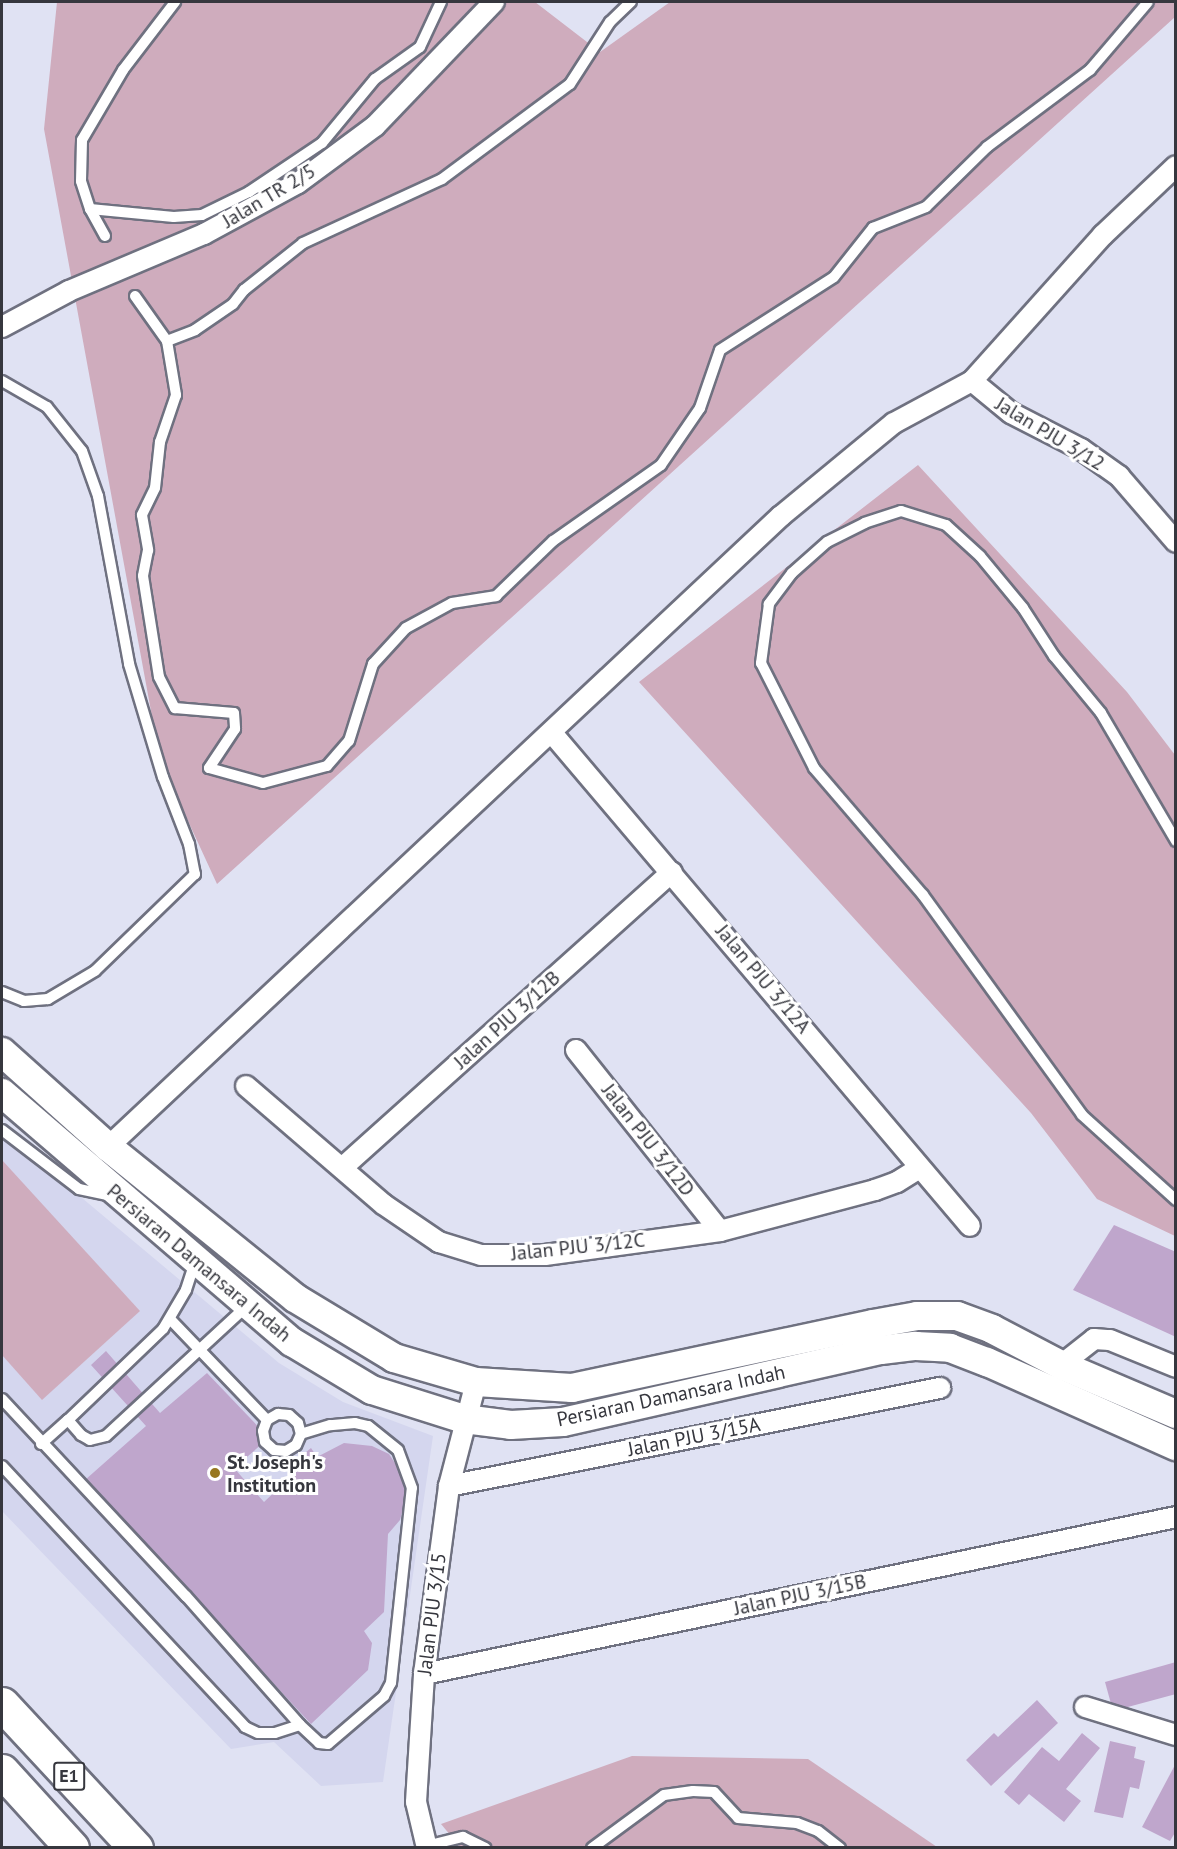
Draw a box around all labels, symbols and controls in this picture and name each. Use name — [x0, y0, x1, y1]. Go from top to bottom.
street label: Jalan TR 2/5 — [218, 159, 320, 233]
street label: Jalan PJU 3/12 — [991, 392, 1109, 476]
street label: Jalan PJU 3/12A — [711, 920, 815, 1038]
street label: Jalan PJU 3/12B — [449, 966, 565, 1074]
street label: Jalan PJU 3/12D — [597, 1079, 699, 1201]
street label: Persiaran Damansara Indah — [102, 1179, 296, 1347]
street label: Jalan PJU 3/12C — [510, 1228, 646, 1266]
street label: Persiaran Damansara Indah — [555, 1360, 787, 1432]
street label: Jalan PJU 3/15A — [626, 1412, 762, 1462]
place label: St. Joseph's Institution — [227, 1450, 324, 1497]
marker: St. Joseph's Institution — [208, 1466, 222, 1480]
street label: Jalan PJU 3/15 — [413, 1552, 451, 1676]
street label: Jalan PJU 3/15B — [732, 1569, 868, 1621]
road number: E1 — [52, 1761, 86, 1791]

